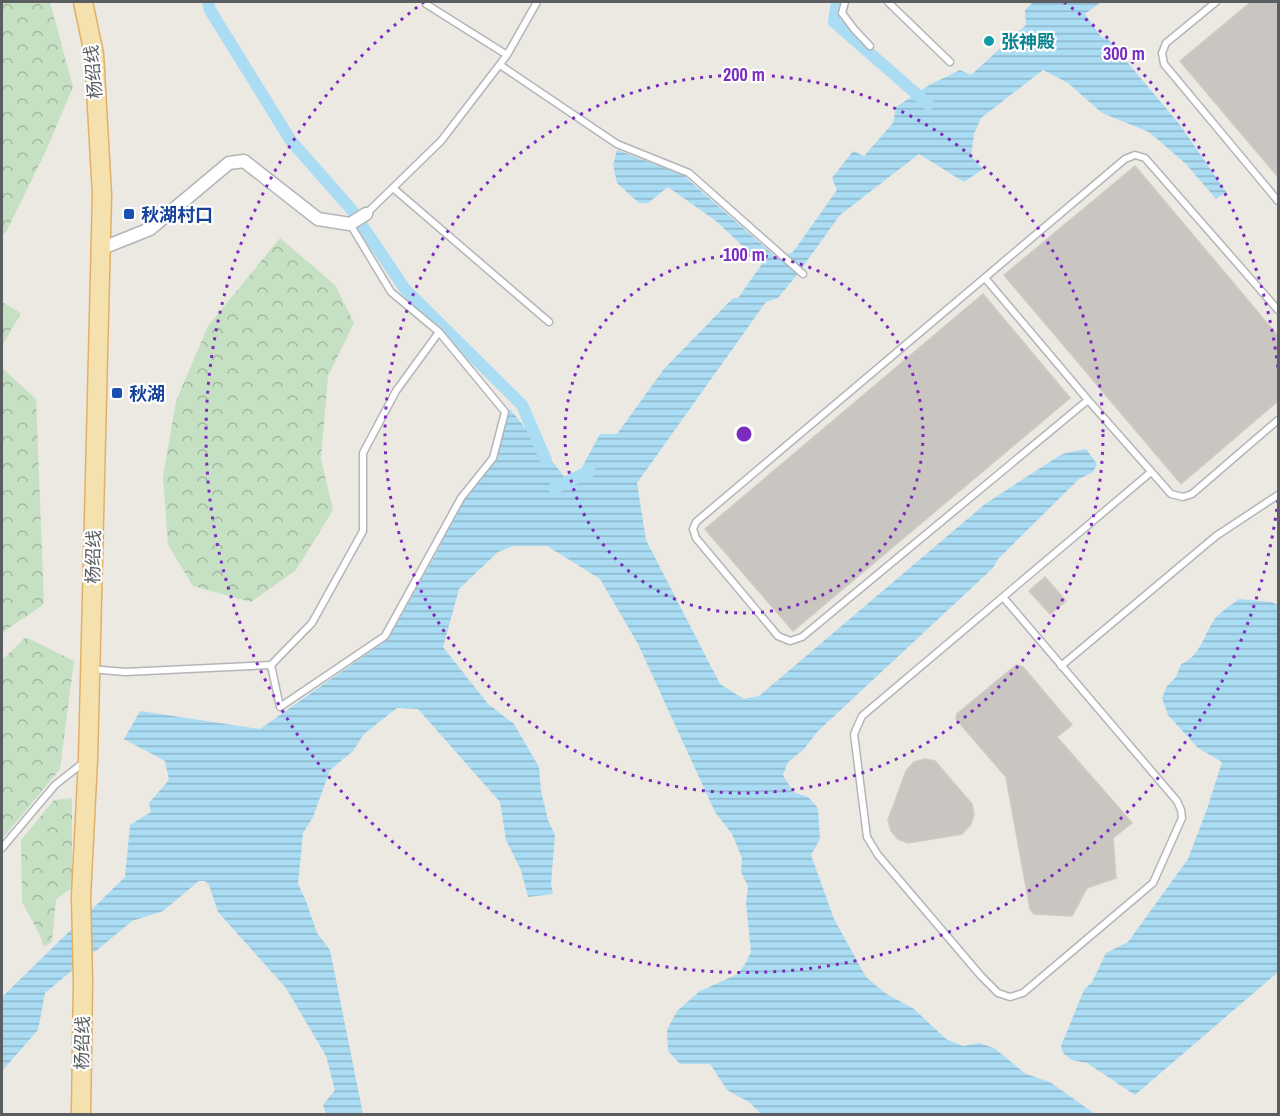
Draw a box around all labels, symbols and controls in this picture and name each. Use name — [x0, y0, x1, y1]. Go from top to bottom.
place label: 张神殿 — [1001, 29, 1055, 54]
marker: 张神殿 — [982, 34, 996, 48]
text: 300 m — [1103, 41, 1145, 66]
street label: 杨绍线 — [78, 44, 108, 100]
text: 200 m — [723, 62, 765, 87]
place label: 秋湖村口 — [141, 202, 213, 227]
marker: 秋湖村口 — [122, 207, 136, 221]
text: 100 m — [723, 242, 765, 267]
place label: 秋湖 — [129, 381, 165, 406]
marker: 秋湖 — [110, 386, 124, 400]
centre of rings — [734, 424, 754, 444]
street label: 杨绍线 — [80, 530, 106, 584]
street label: 杨绍线 — [69, 1016, 95, 1070]

